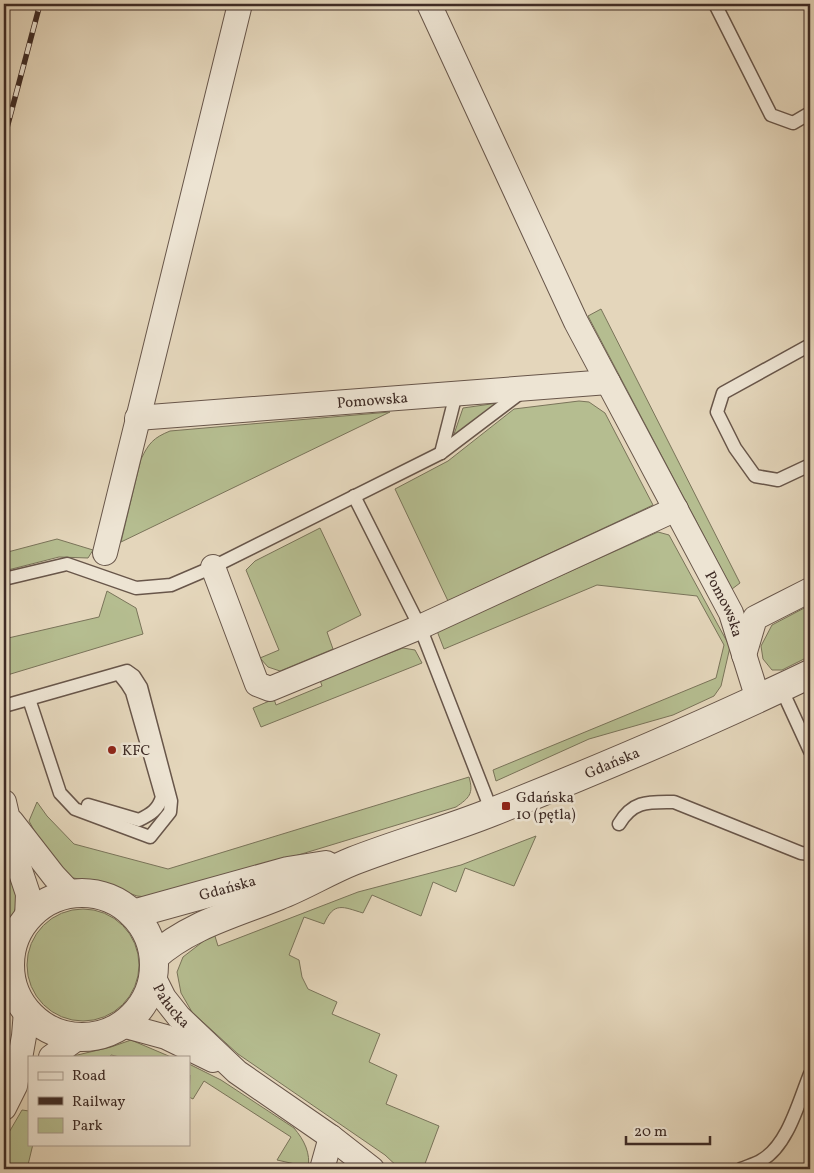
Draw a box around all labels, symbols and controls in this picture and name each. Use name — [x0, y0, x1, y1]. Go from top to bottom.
street label: Pomowska — [336, 388, 409, 415]
street label: Pomowska — [698, 568, 747, 640]
place label: KFC — [122, 741, 151, 762]
street label: Gdańska — [582, 743, 643, 785]
marker: KFC — [106, 744, 118, 756]
place label: Gdańska 10 (pętla) — [516, 788, 576, 826]
marker: Gdańska 10 (pętla) — [500, 800, 512, 812]
street label: Gdańska — [197, 871, 259, 907]
street label: Pałucka — [146, 980, 194, 1034]
legend — [28, 1056, 190, 1146]
text: Road — [72, 1066, 106, 1087]
text: Railway — [72, 1092, 125, 1113]
scale bar — [626, 1113, 710, 1145]
text: Park — [72, 1116, 103, 1137]
text: 20 m — [634, 1122, 667, 1143]

